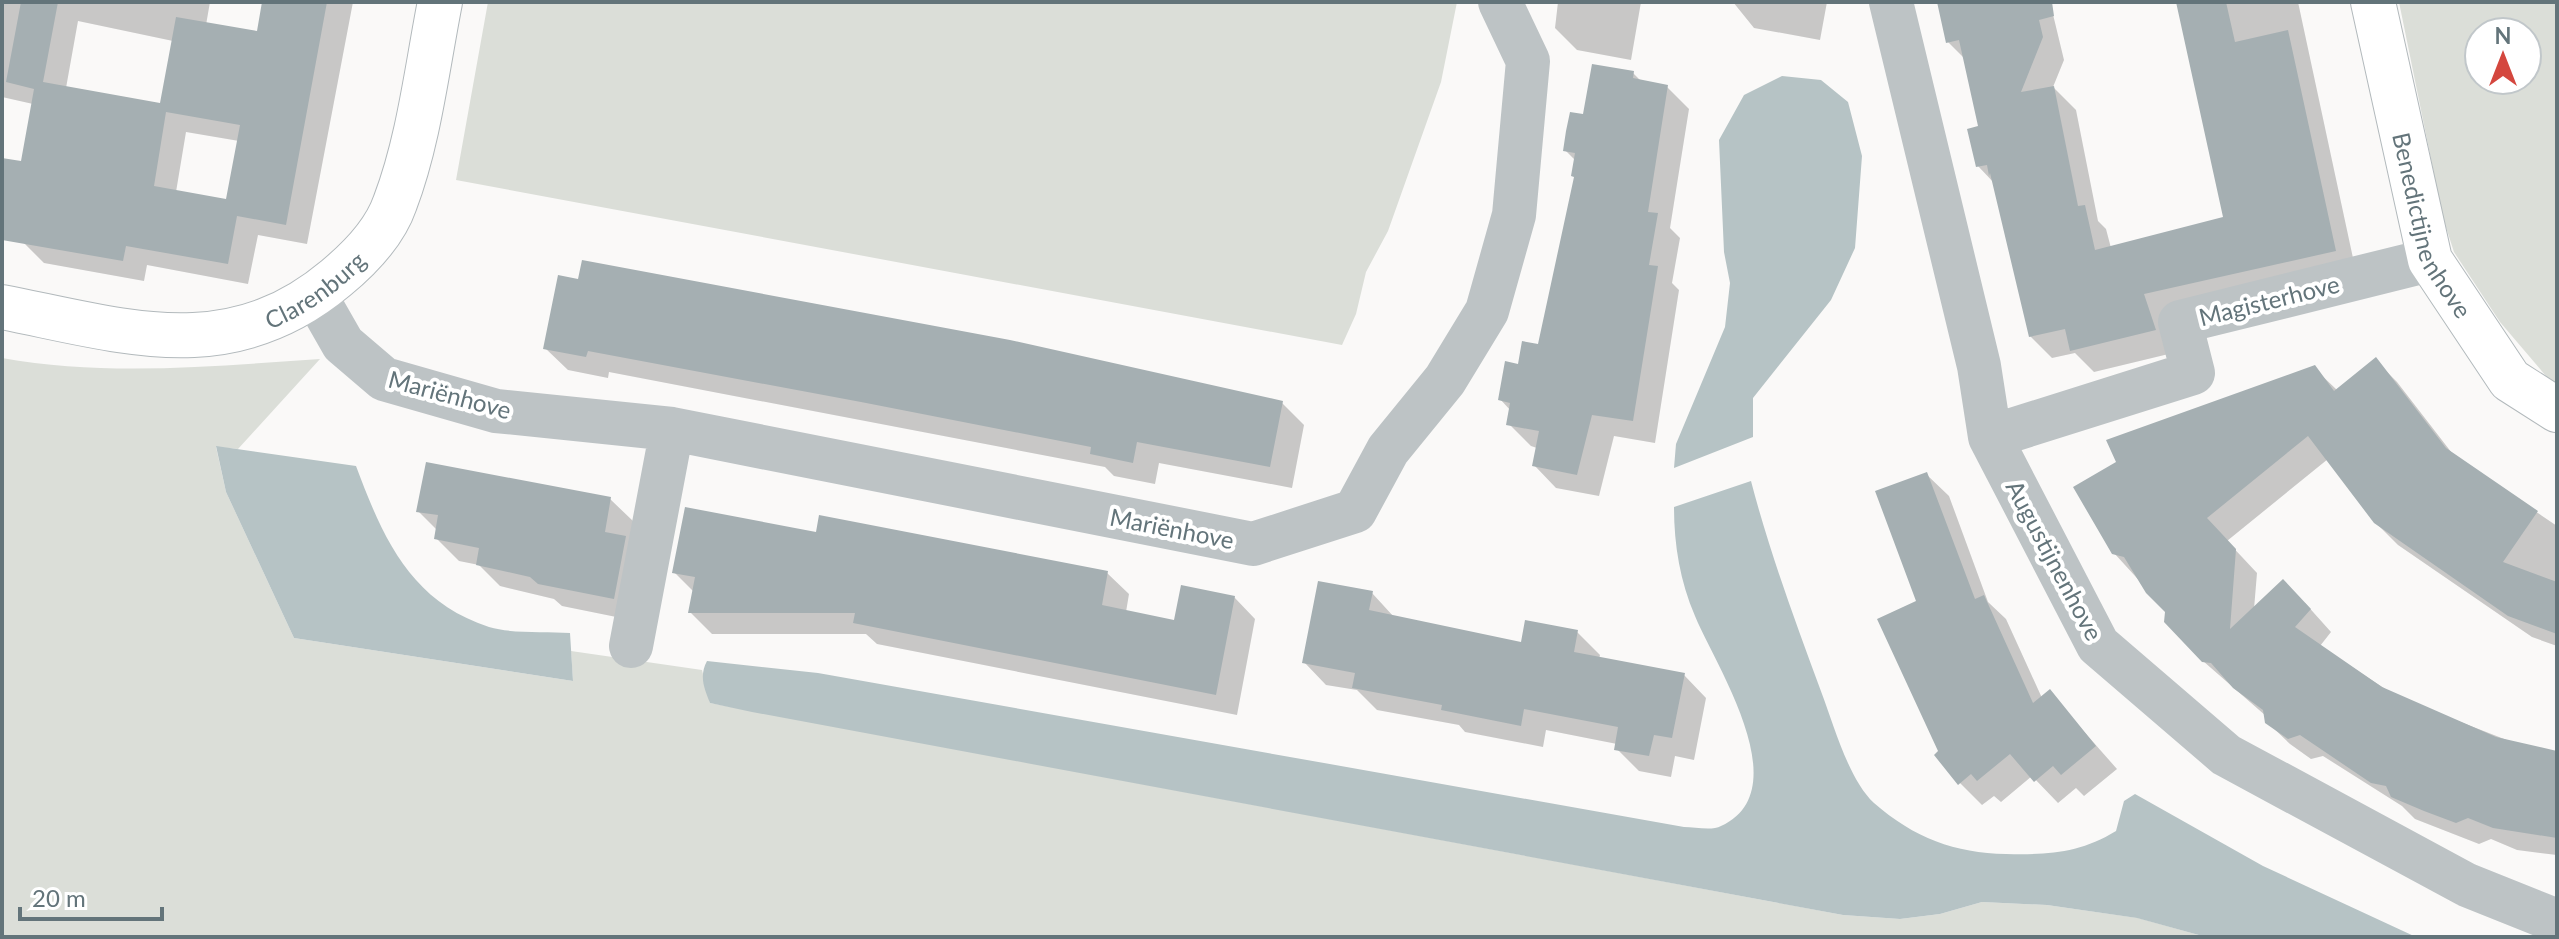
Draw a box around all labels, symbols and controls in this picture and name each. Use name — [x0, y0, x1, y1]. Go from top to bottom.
north arrow — [2463, 16, 2543, 96]
text: N — [2495, 22, 2511, 49]
street label: Benedictijnenhove — [2388, 130, 2479, 323]
street label: Clarenburg — [260, 245, 371, 334]
street label: Magisterhove — [2196, 269, 2342, 331]
street label: Mariënhove — [385, 364, 515, 424]
street label: Augustijnenhove — [2001, 475, 2109, 645]
street label: Mariënhove — [1107, 502, 1237, 554]
scale bar — [20, 871, 162, 921]
text: 20 m — [32, 883, 86, 912]

